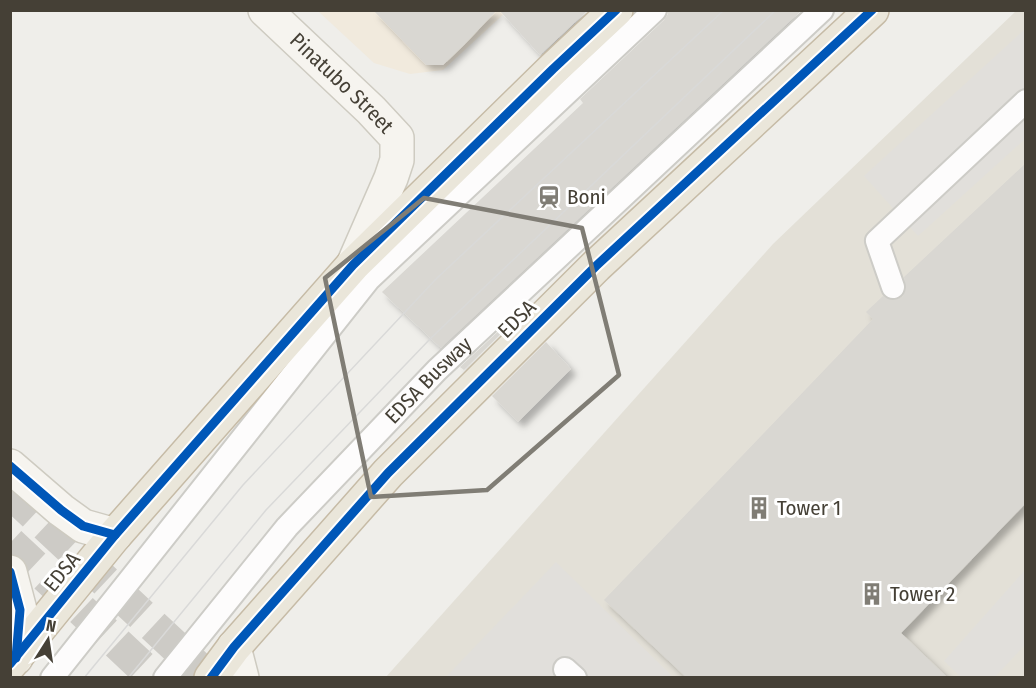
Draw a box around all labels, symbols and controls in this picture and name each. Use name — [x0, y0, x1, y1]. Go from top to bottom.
street label: Pinatubo Street — [284, 27, 399, 139]
station icon: Boni — [536, 184, 562, 210]
place label: Boni — [567, 184, 606, 210]
street label: EDSA — [492, 294, 542, 344]
street label: EDSA Busway — [380, 331, 478, 429]
building icon: Tower 1 — [746, 495, 772, 521]
place label: Tower 1 — [777, 495, 841, 521]
street label: EDSA — [38, 547, 86, 597]
building icon: Tower 2 — [859, 581, 885, 607]
place label: Tower 2 — [890, 581, 955, 607]
north arrow — [18, 610, 78, 670]
text: N — [44, 616, 58, 636]

